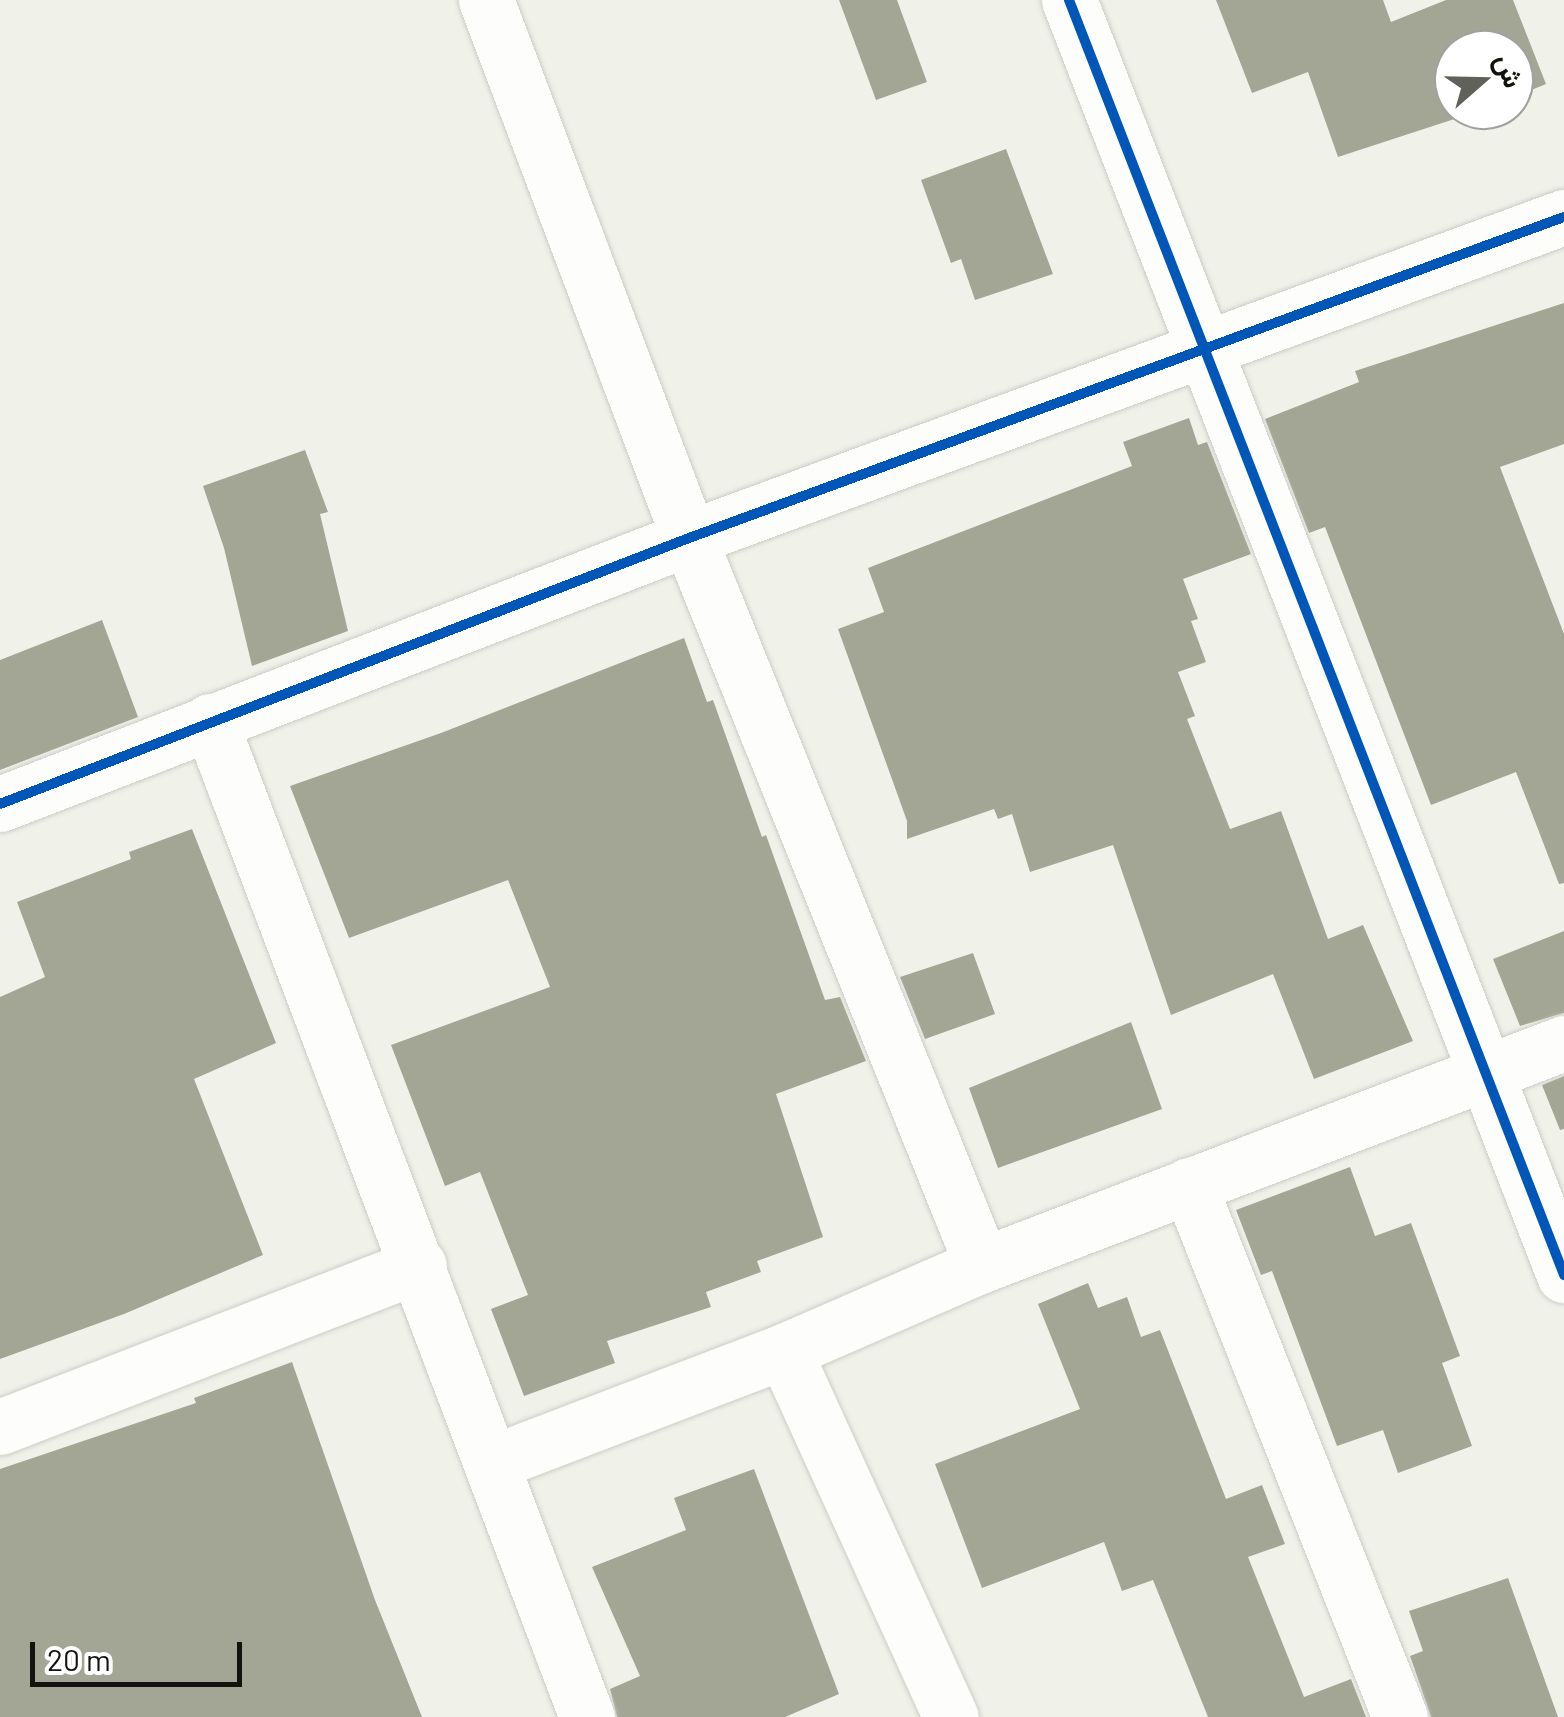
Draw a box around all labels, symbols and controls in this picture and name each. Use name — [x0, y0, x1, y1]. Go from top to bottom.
north arrow — [1434, 30, 1534, 130]
text: ش — [1489, 49, 1532, 92]
scale bar — [35, 1622, 248, 1684]
text: 20 m — [47, 1641, 111, 1677]

